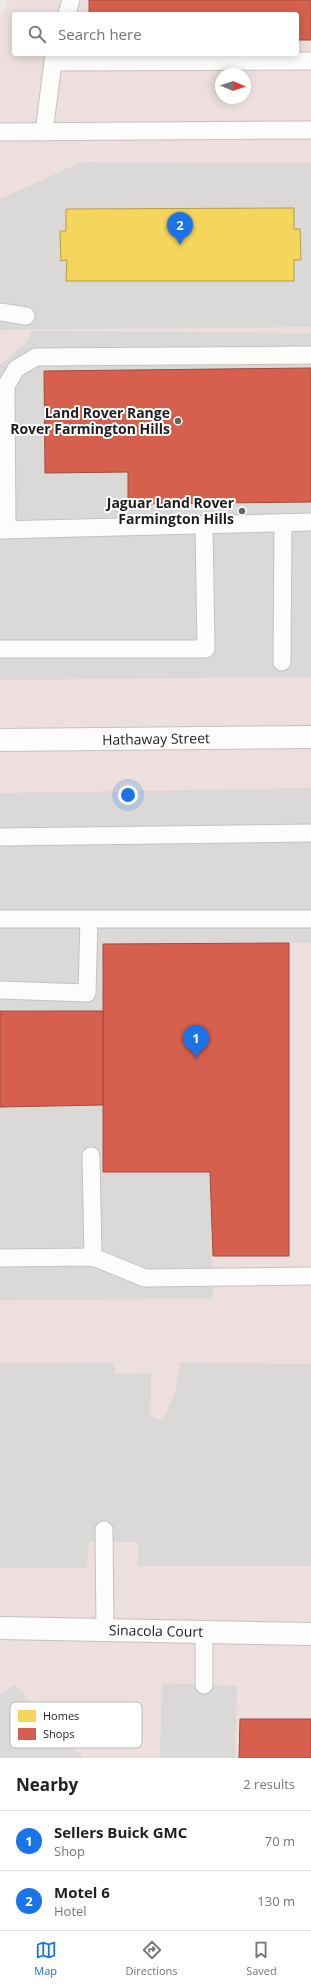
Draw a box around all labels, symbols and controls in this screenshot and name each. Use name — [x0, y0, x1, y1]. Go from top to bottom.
search box — [12, 12, 299, 56]
icon: search — [26, 23, 48, 45]
text: Search here — [58, 24, 142, 44]
north arrow — [215, 68, 251, 104]
pin: 2 — [167, 212, 193, 245]
place label: Land Rover Range Rover Farmington Hills — [10, 403, 170, 438]
marker: Land Rover Range Rover Farmington Hills — [173, 416, 183, 426]
place label: Jaguar Land Rover Farmington Hills — [105, 493, 235, 528]
marker: Jaguar Land Rover Farmington Hills — [237, 506, 247, 516]
street label: Hathaway Street — [102, 728, 210, 749]
your location — [118, 785, 138, 805]
pin: 1 — [183, 1025, 209, 1058]
street label: Sinacola Court — [109, 1620, 203, 1641]
legend — [10, 1702, 142, 1748]
text: Homes — [43, 1708, 79, 1723]
text: Shops — [43, 1726, 74, 1741]
text: Nearby — [16, 1773, 78, 1796]
text: 2 results — [243, 1775, 295, 1793]
text: Sellers Buick GMC — [54, 1822, 187, 1842]
text: 1 — [25, 1832, 33, 1850]
text: 70 m — [265, 1832, 295, 1850]
text: Shop — [54, 1842, 85, 1860]
text: Motel 6 — [54, 1882, 110, 1902]
text: 2 — [25, 1892, 33, 1910]
text: 130 m — [257, 1892, 295, 1910]
text: Hotel — [54, 1902, 87, 1920]
tab: Map — [34, 1939, 57, 1978]
tab: Directions — [126, 1939, 178, 1978]
tab: Saved — [246, 1939, 277, 1978]

